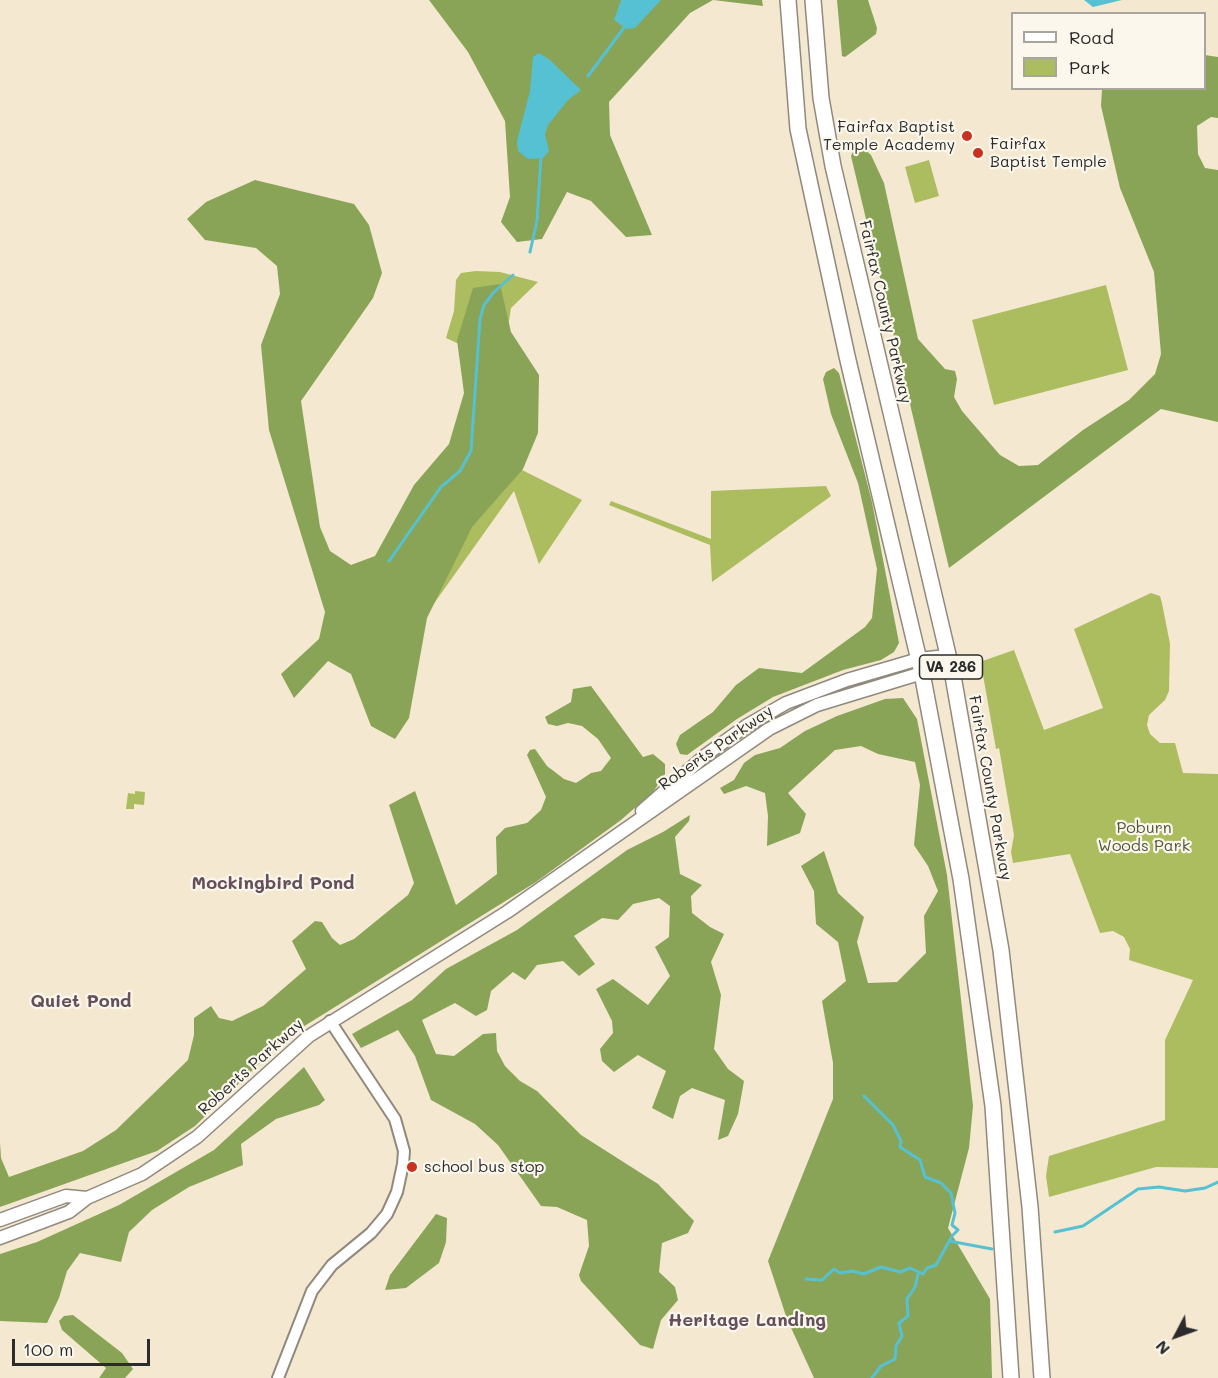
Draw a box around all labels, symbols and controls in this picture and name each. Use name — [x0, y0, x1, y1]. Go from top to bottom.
legend — [1011, 12, 1206, 90]
text: Road — [1069, 25, 1114, 49]
text: Park — [1069, 55, 1110, 79]
place label: Fairfax Baptist Temple Academy — [823, 117, 955, 155]
marker: Fairfax Baptist Temple Academy — [960, 129, 974, 143]
place label: Fairfax Baptist Temple — [990, 134, 1107, 172]
marker: Fairfax Baptist Temple — [971, 146, 985, 160]
street label: Fairfax County Parkway — [855, 219, 915, 405]
road number: VA 286 — [920, 655, 982, 679]
street label: Fairfax County Parkway — [964, 694, 1016, 882]
street label: Roberts Parkway — [655, 701, 777, 795]
park label: Poburn Woods Park — [1098, 818, 1190, 856]
district label: Mockingbird Pond — [192, 872, 354, 894]
district label: Quiet Pond — [31, 990, 131, 1012]
street label: Roberts Parkway — [194, 1015, 308, 1119]
place label: school bus stop — [424, 1157, 544, 1177]
marker: school bus stop — [405, 1160, 419, 1174]
north arrow — [1146, 1306, 1206, 1366]
district label: Heritage Landing — [668, 1309, 826, 1331]
scale bar — [15, 1327, 153, 1365]
text: 100 m — [23, 1337, 73, 1361]
text: N — [1150, 1337, 1174, 1360]

